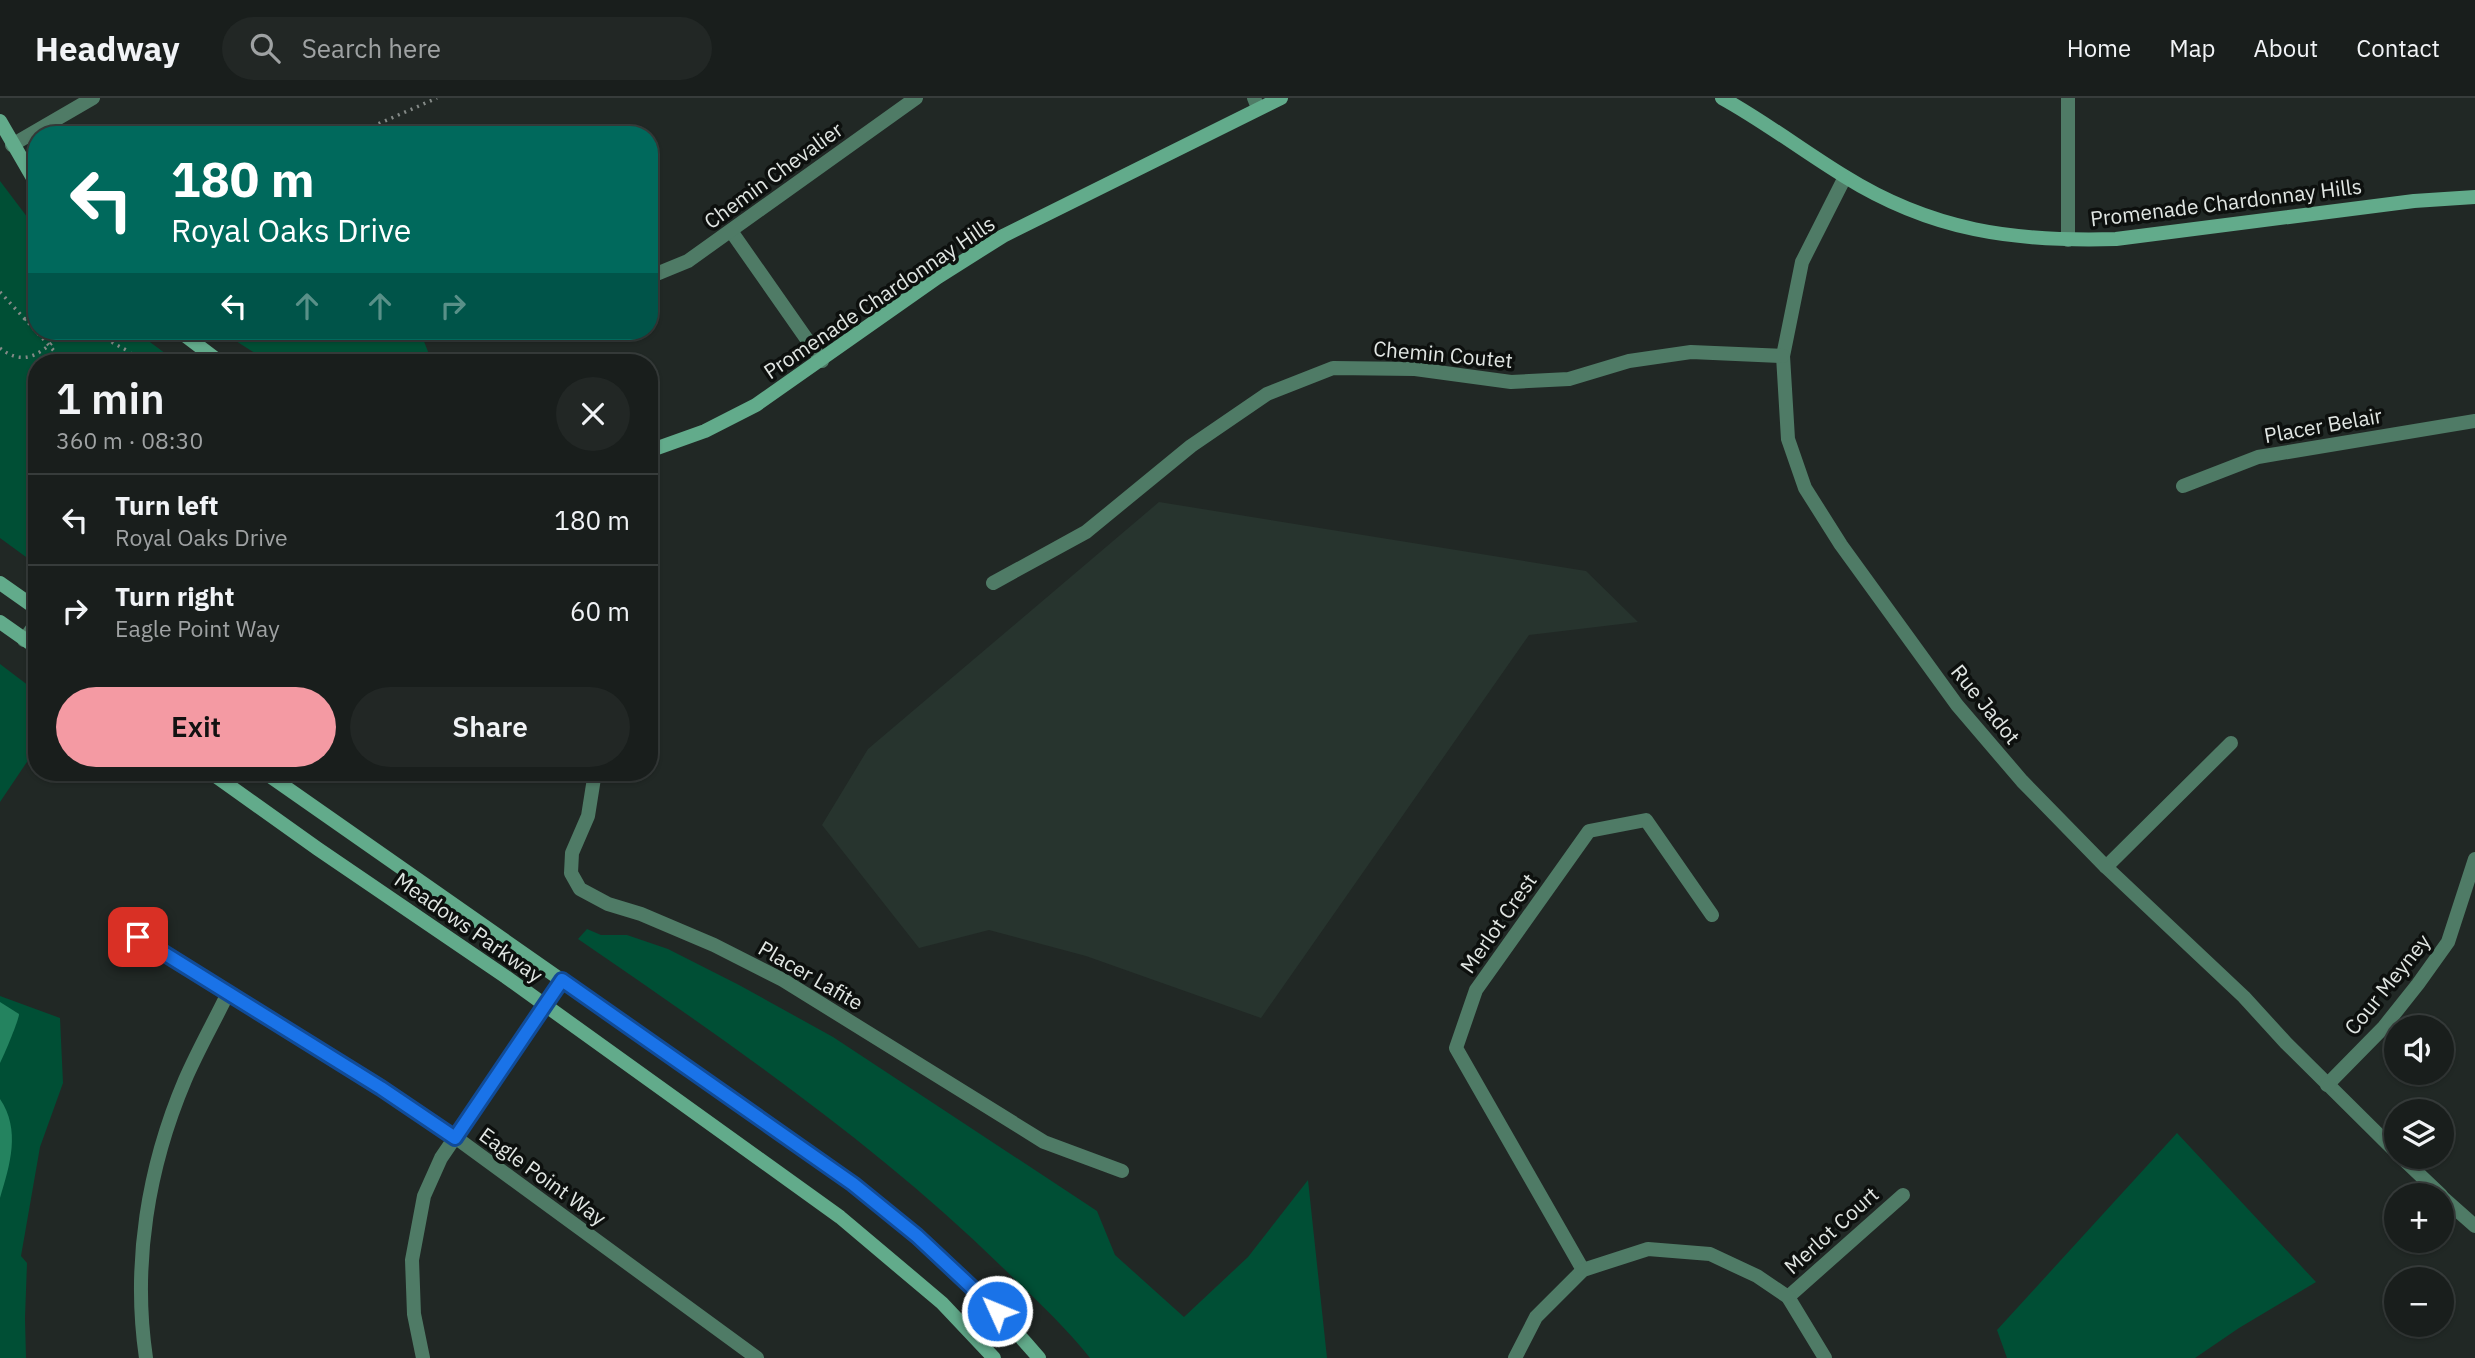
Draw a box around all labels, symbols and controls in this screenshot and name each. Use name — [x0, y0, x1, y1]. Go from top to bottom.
search box — [222, 17, 712, 80]
text: Headway — [35, 27, 180, 70]
icon: search — [246, 29, 284, 67]
text: Search here — [302, 31, 441, 65]
text: Home — [2067, 32, 2131, 64]
text: Map — [2169, 32, 2215, 64]
text: About — [2253, 32, 2318, 64]
text: Contact — [2356, 32, 2440, 64]
street label: Chemin Chevalier — [698, 115, 848, 235]
text: 180 m — [171, 147, 315, 210]
icon: left — [56, 154, 147, 245]
street label: Promenade Chardonnay Hills — [2089, 171, 2363, 233]
text: Royal Oaks Drive — [171, 209, 411, 251]
street label: Promenade Chardonnay Hills — [758, 209, 1000, 385]
icon: left — [215, 287, 253, 325]
icon: ahead — [288, 287, 326, 325]
icon: ahead — [361, 287, 399, 325]
icon: right — [434, 287, 472, 325]
street label: Chemin Coutet — [1372, 334, 1514, 374]
text: 1 min — [56, 371, 165, 426]
button: close — [556, 377, 630, 451]
street label: Placer Belair — [2262, 401, 2385, 449]
text: 360 m · 08:30 — [56, 425, 203, 455]
text: Turn left — [115, 488, 218, 522]
icon: left — [56, 501, 94, 539]
text: 180 m — [554, 503, 630, 537]
text: Royal Oaks Drive — [115, 522, 288, 552]
text: Turn right — [115, 579, 234, 613]
icon: right — [56, 592, 94, 630]
text: 60 m — [570, 594, 630, 628]
text: Eagle Point Way — [115, 613, 280, 643]
street label: Rue Jadot — [1945, 658, 2027, 750]
button: Exit — [56, 687, 336, 767]
button: Share — [350, 687, 630, 767]
street label: Meadows Parkway — [389, 865, 549, 989]
street label: Merlot Crest — [1453, 868, 1543, 978]
pin — [108, 907, 168, 967]
icon: arrive — [119, 918, 157, 956]
street label: Cour Meyney — [2338, 927, 2437, 1040]
street label: Placer Lafite — [753, 934, 869, 1016]
map controls — [2384, 1015, 2454, 1337]
button: sound — [2384, 1015, 2454, 1085]
button: layers — [2384, 1099, 2454, 1169]
street label: Eagle Point Way — [474, 1120, 612, 1232]
street label: Merlot Court — [1778, 1180, 1884, 1280]
button: + — [2384, 1183, 2454, 1253]
button: − — [2384, 1267, 2454, 1337]
position arrow — [960, 1274, 1034, 1348]

